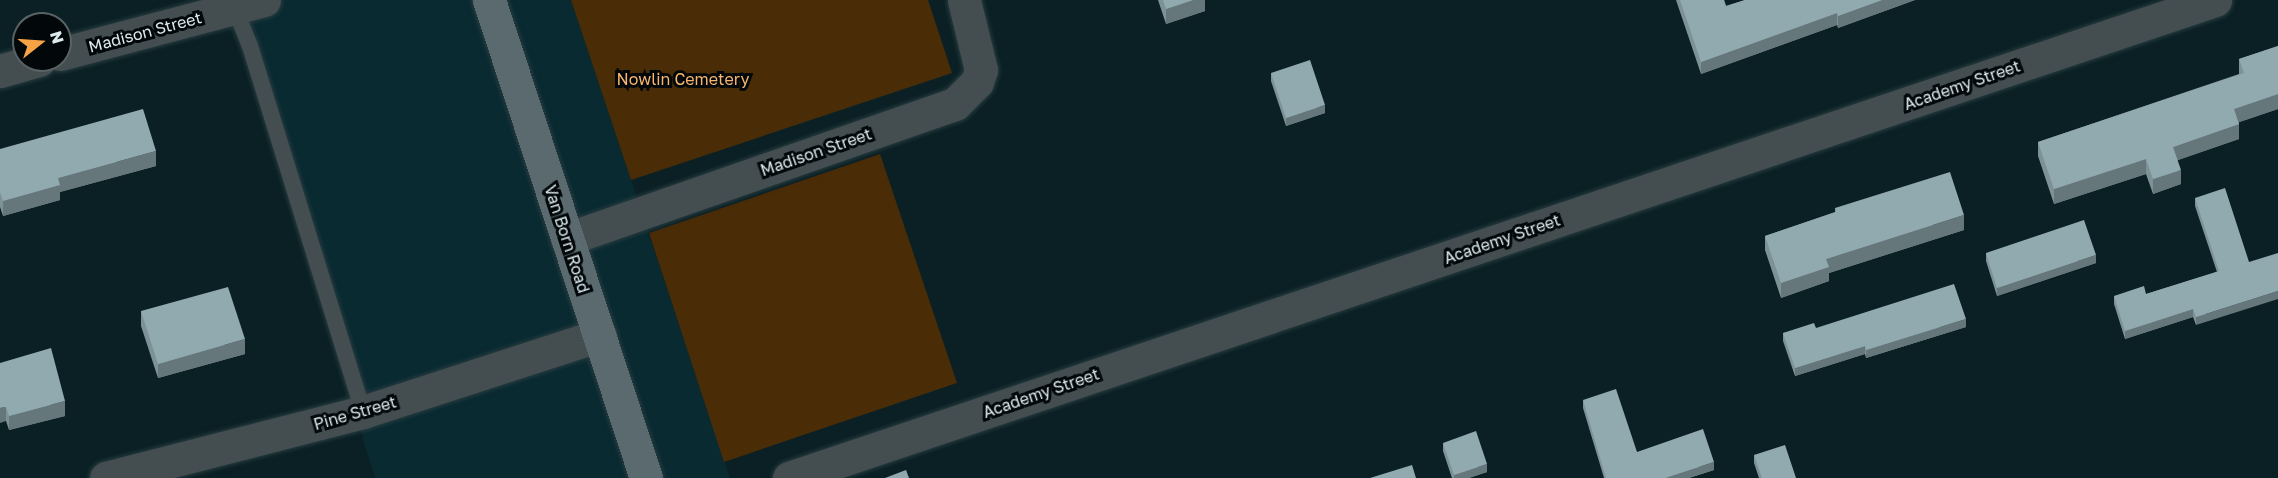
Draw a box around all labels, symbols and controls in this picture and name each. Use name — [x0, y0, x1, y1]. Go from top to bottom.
street label: Madison Street — [86, 8, 204, 56]
north arrow — [12, 12, 72, 72]
text: N — [46, 29, 69, 46]
street label: Academy Street — [1901, 56, 2023, 114]
park label: Nowlin Cemetery — [617, 69, 749, 89]
street label: Madison Street — [758, 124, 874, 180]
street label: Van Born Road — [541, 183, 593, 295]
street label: Academy Street — [1441, 210, 1563, 268]
street label: Academy Street — [980, 364, 1102, 422]
street label: Pine Street — [311, 392, 399, 434]

